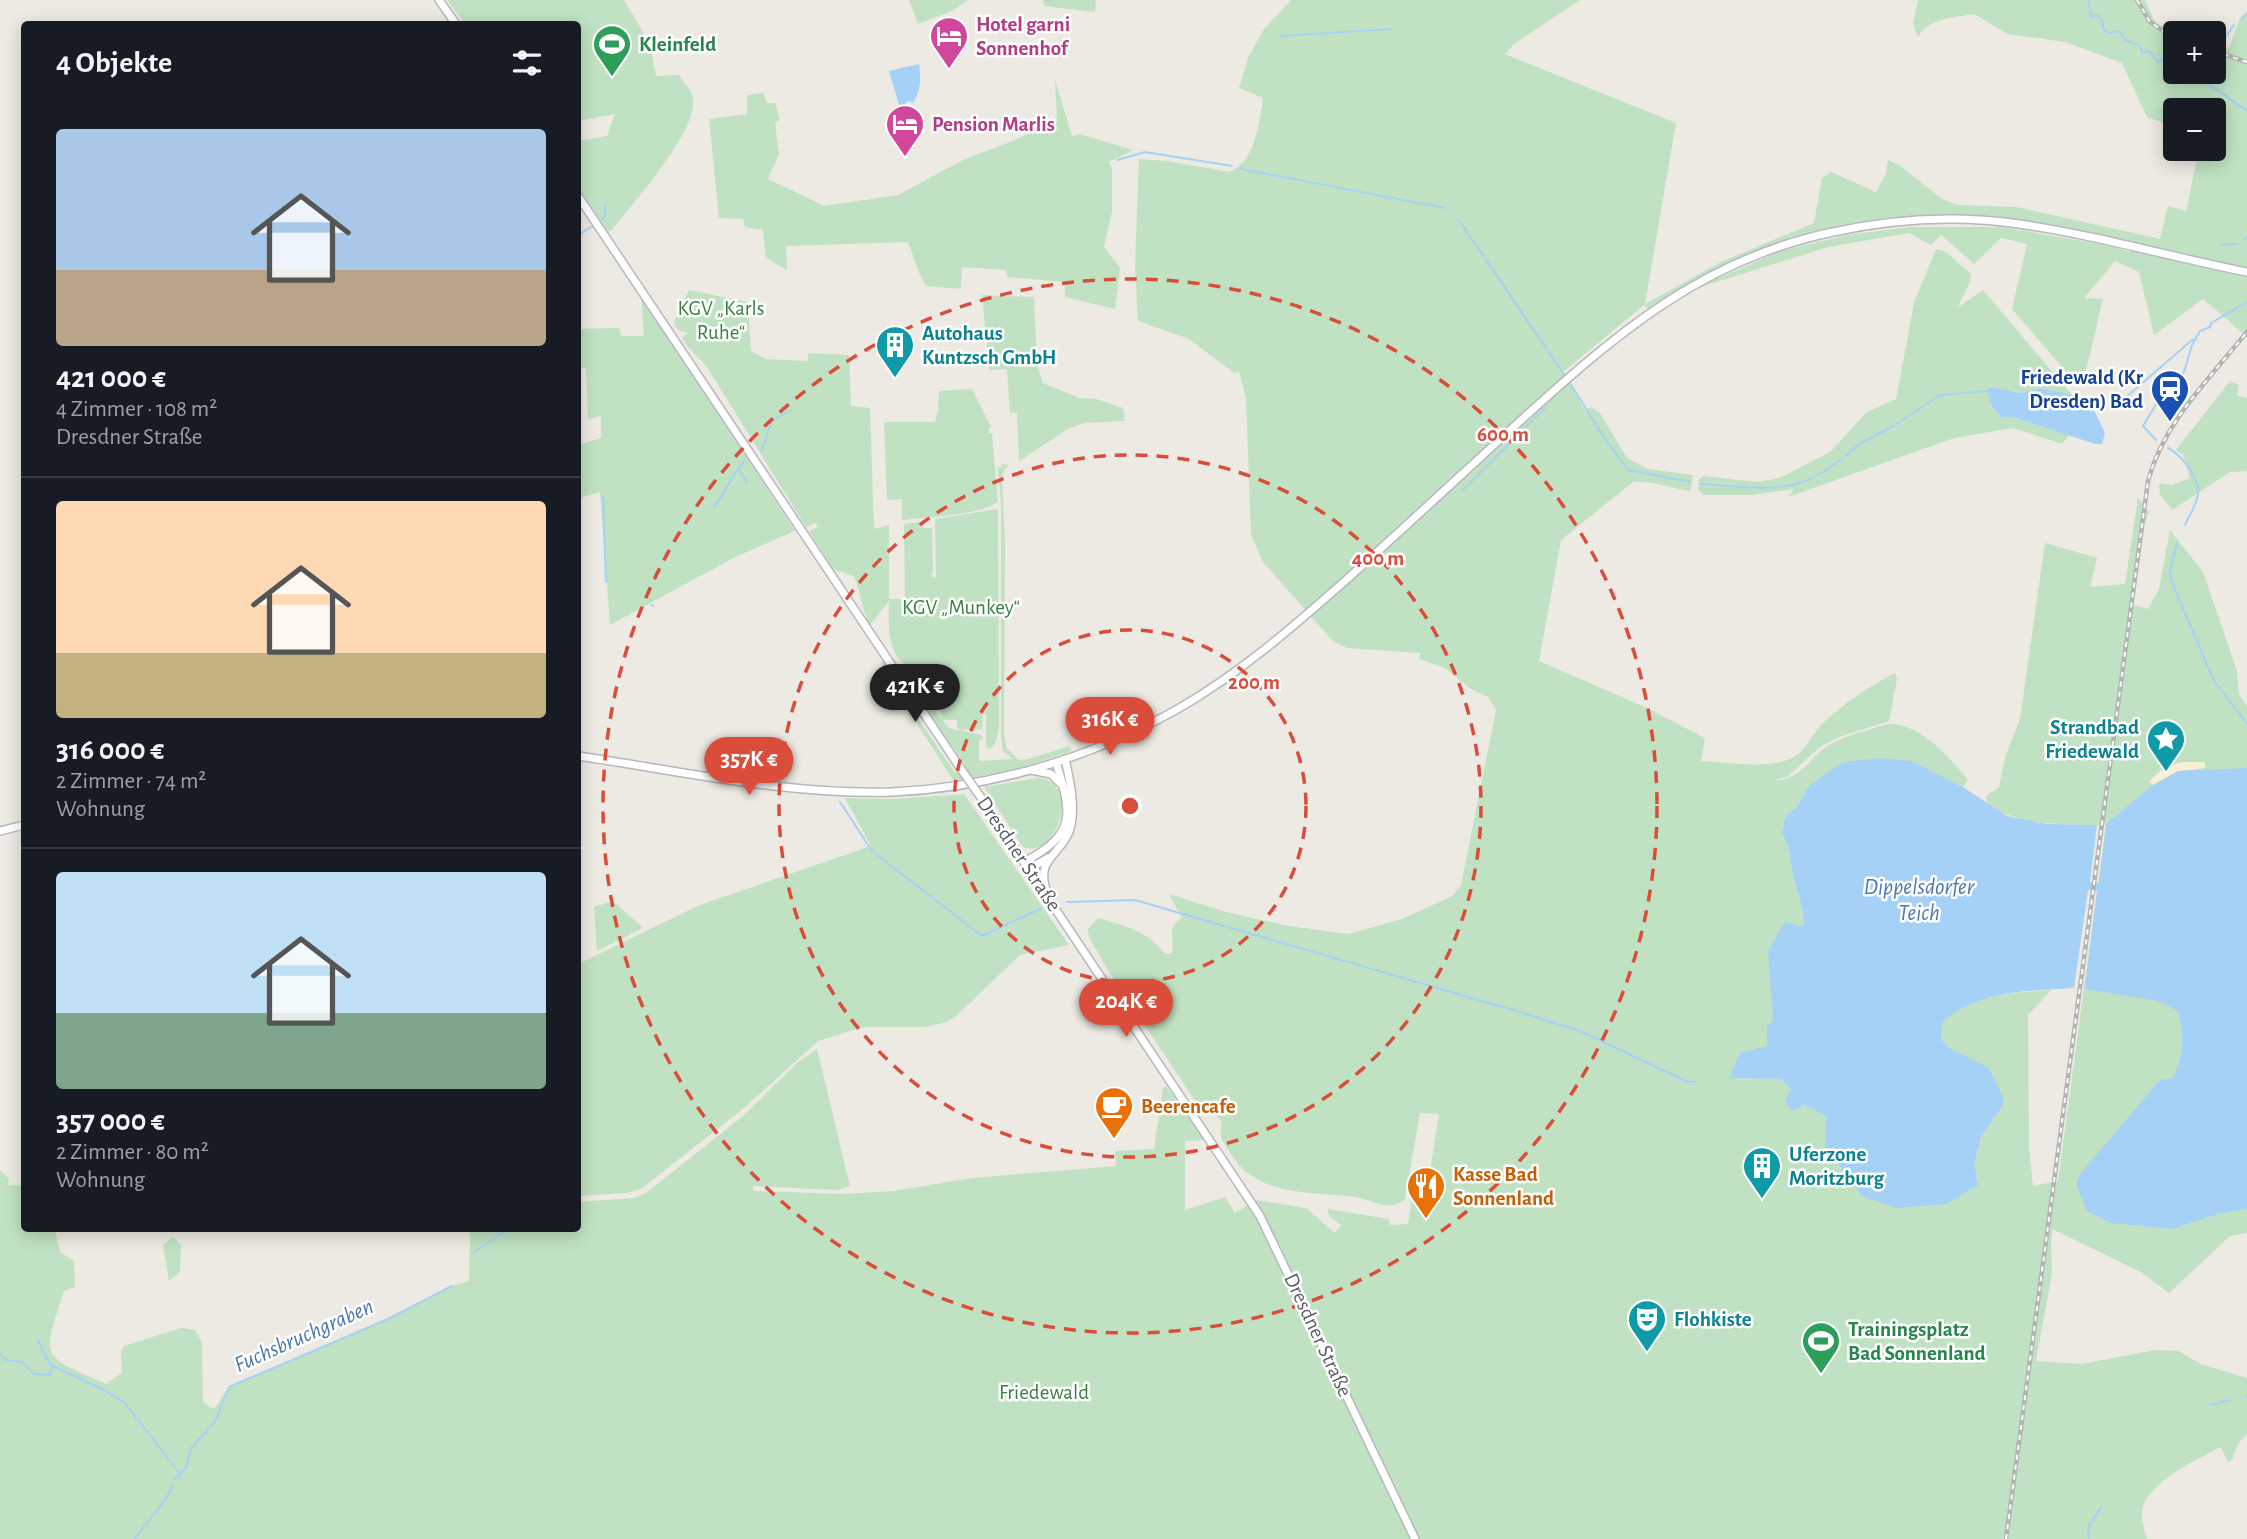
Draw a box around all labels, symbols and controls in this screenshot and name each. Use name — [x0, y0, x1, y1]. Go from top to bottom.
place label: Hotel garni Sonnenhof — [976, 14, 1070, 59]
hotel icon: Hotel garni Sonnenhof — [928, 15, 970, 70]
map controls — [2163, 21, 2226, 161]
button: + — [2163, 21, 2226, 84]
sports icon: Kleinfeld — [591, 23, 633, 78]
place label: Kleinfeld — [639, 34, 716, 55]
icon: filters — [508, 44, 546, 82]
text: 4 Objekte — [56, 48, 172, 78]
button: − — [2163, 98, 2226, 161]
hotel icon: Pension Marlis — [884, 103, 926, 158]
place label: Pension Marlis — [932, 114, 1055, 135]
icon: home — [238, 175, 364, 301]
park label: KGV „Karls Ruhe“ — [677, 298, 765, 343]
place label: Autohaus Kuntzsch GmbH — [922, 323, 1056, 368]
building icon: Autohaus Kuntzsch GmbH — [874, 324, 916, 379]
text: 421 000 € — [56, 363, 166, 393]
place label: Friedewald (Kr Dresden) Bad — [2020, 367, 2144, 412]
station icon: Friedewald (Kr Dresden) Bad — [2149, 368, 2191, 423]
text: 4 Zimmer · 108 m² — [56, 398, 217, 421]
text: 600 m — [1477, 424, 1529, 445]
text: Dresdner Straße — [56, 426, 202, 449]
icon: home — [238, 547, 364, 673]
text: 400 m — [1352, 548, 1404, 569]
park label: KGV „Munkey“ — [902, 597, 1020, 618]
pin: 421K € — [858, 664, 972, 724]
text: 200 m — [1228, 672, 1280, 693]
text: 421K € — [886, 675, 944, 698]
pin: 316K € — [1053, 698, 1167, 757]
text: 316K € — [1082, 708, 1138, 731]
place label: Strandbad Friedewald — [2045, 717, 2139, 762]
place icon: Strandbad Friedewald — [2145, 718, 2187, 773]
text: 316 000 € — [56, 735, 164, 765]
pin: 357K € — [692, 738, 806, 797]
text: 357K € — [720, 748, 778, 771]
text: 2 Zimmer · 74 m² — [56, 770, 206, 793]
street label: Dresdner Straße — [973, 793, 1065, 915]
centre of rings — [1118, 794, 1142, 818]
text: Wohnung — [56, 798, 145, 821]
water label: Dippelsdorfer Teich — [1864, 876, 1975, 925]
icon: home — [238, 918, 364, 1044]
pin: 204K € — [1069, 979, 1183, 1039]
text: 204K € — [1095, 990, 1157, 1013]
cafe icon: Beerencafe — [1093, 1085, 1135, 1140]
place label: Beerencafe — [1141, 1096, 1236, 1117]
text: 357 000 € — [56, 1106, 165, 1136]
text: 2 Zimmer · 80 m² — [56, 1141, 209, 1164]
place label: Uferzone Moritzburg — [1789, 1144, 1884, 1189]
building icon: Uferzone Moritzburg — [1741, 1145, 1783, 1200]
place label: Kasse Bad Sonnenland — [1453, 1164, 1554, 1209]
restaurant icon: Kasse Bad Sonnenland — [1405, 1165, 1447, 1220]
text: Wohnung — [56, 1169, 145, 1192]
street label: Dresdner Straße — [1280, 1270, 1356, 1400]
water label: Fuchsbruchgraben — [231, 1295, 377, 1377]
theatre icon: Flohkiste — [1626, 1298, 1668, 1353]
place label: Flohkiste — [1674, 1309, 1752, 1330]
place label: Trainingsplatz Bad Sonnenland — [1848, 1319, 1986, 1364]
sports icon: Trainingsplatz Bad Sonnenland — [1800, 1320, 1842, 1375]
park label: Friedewald — [999, 1382, 1089, 1403]

